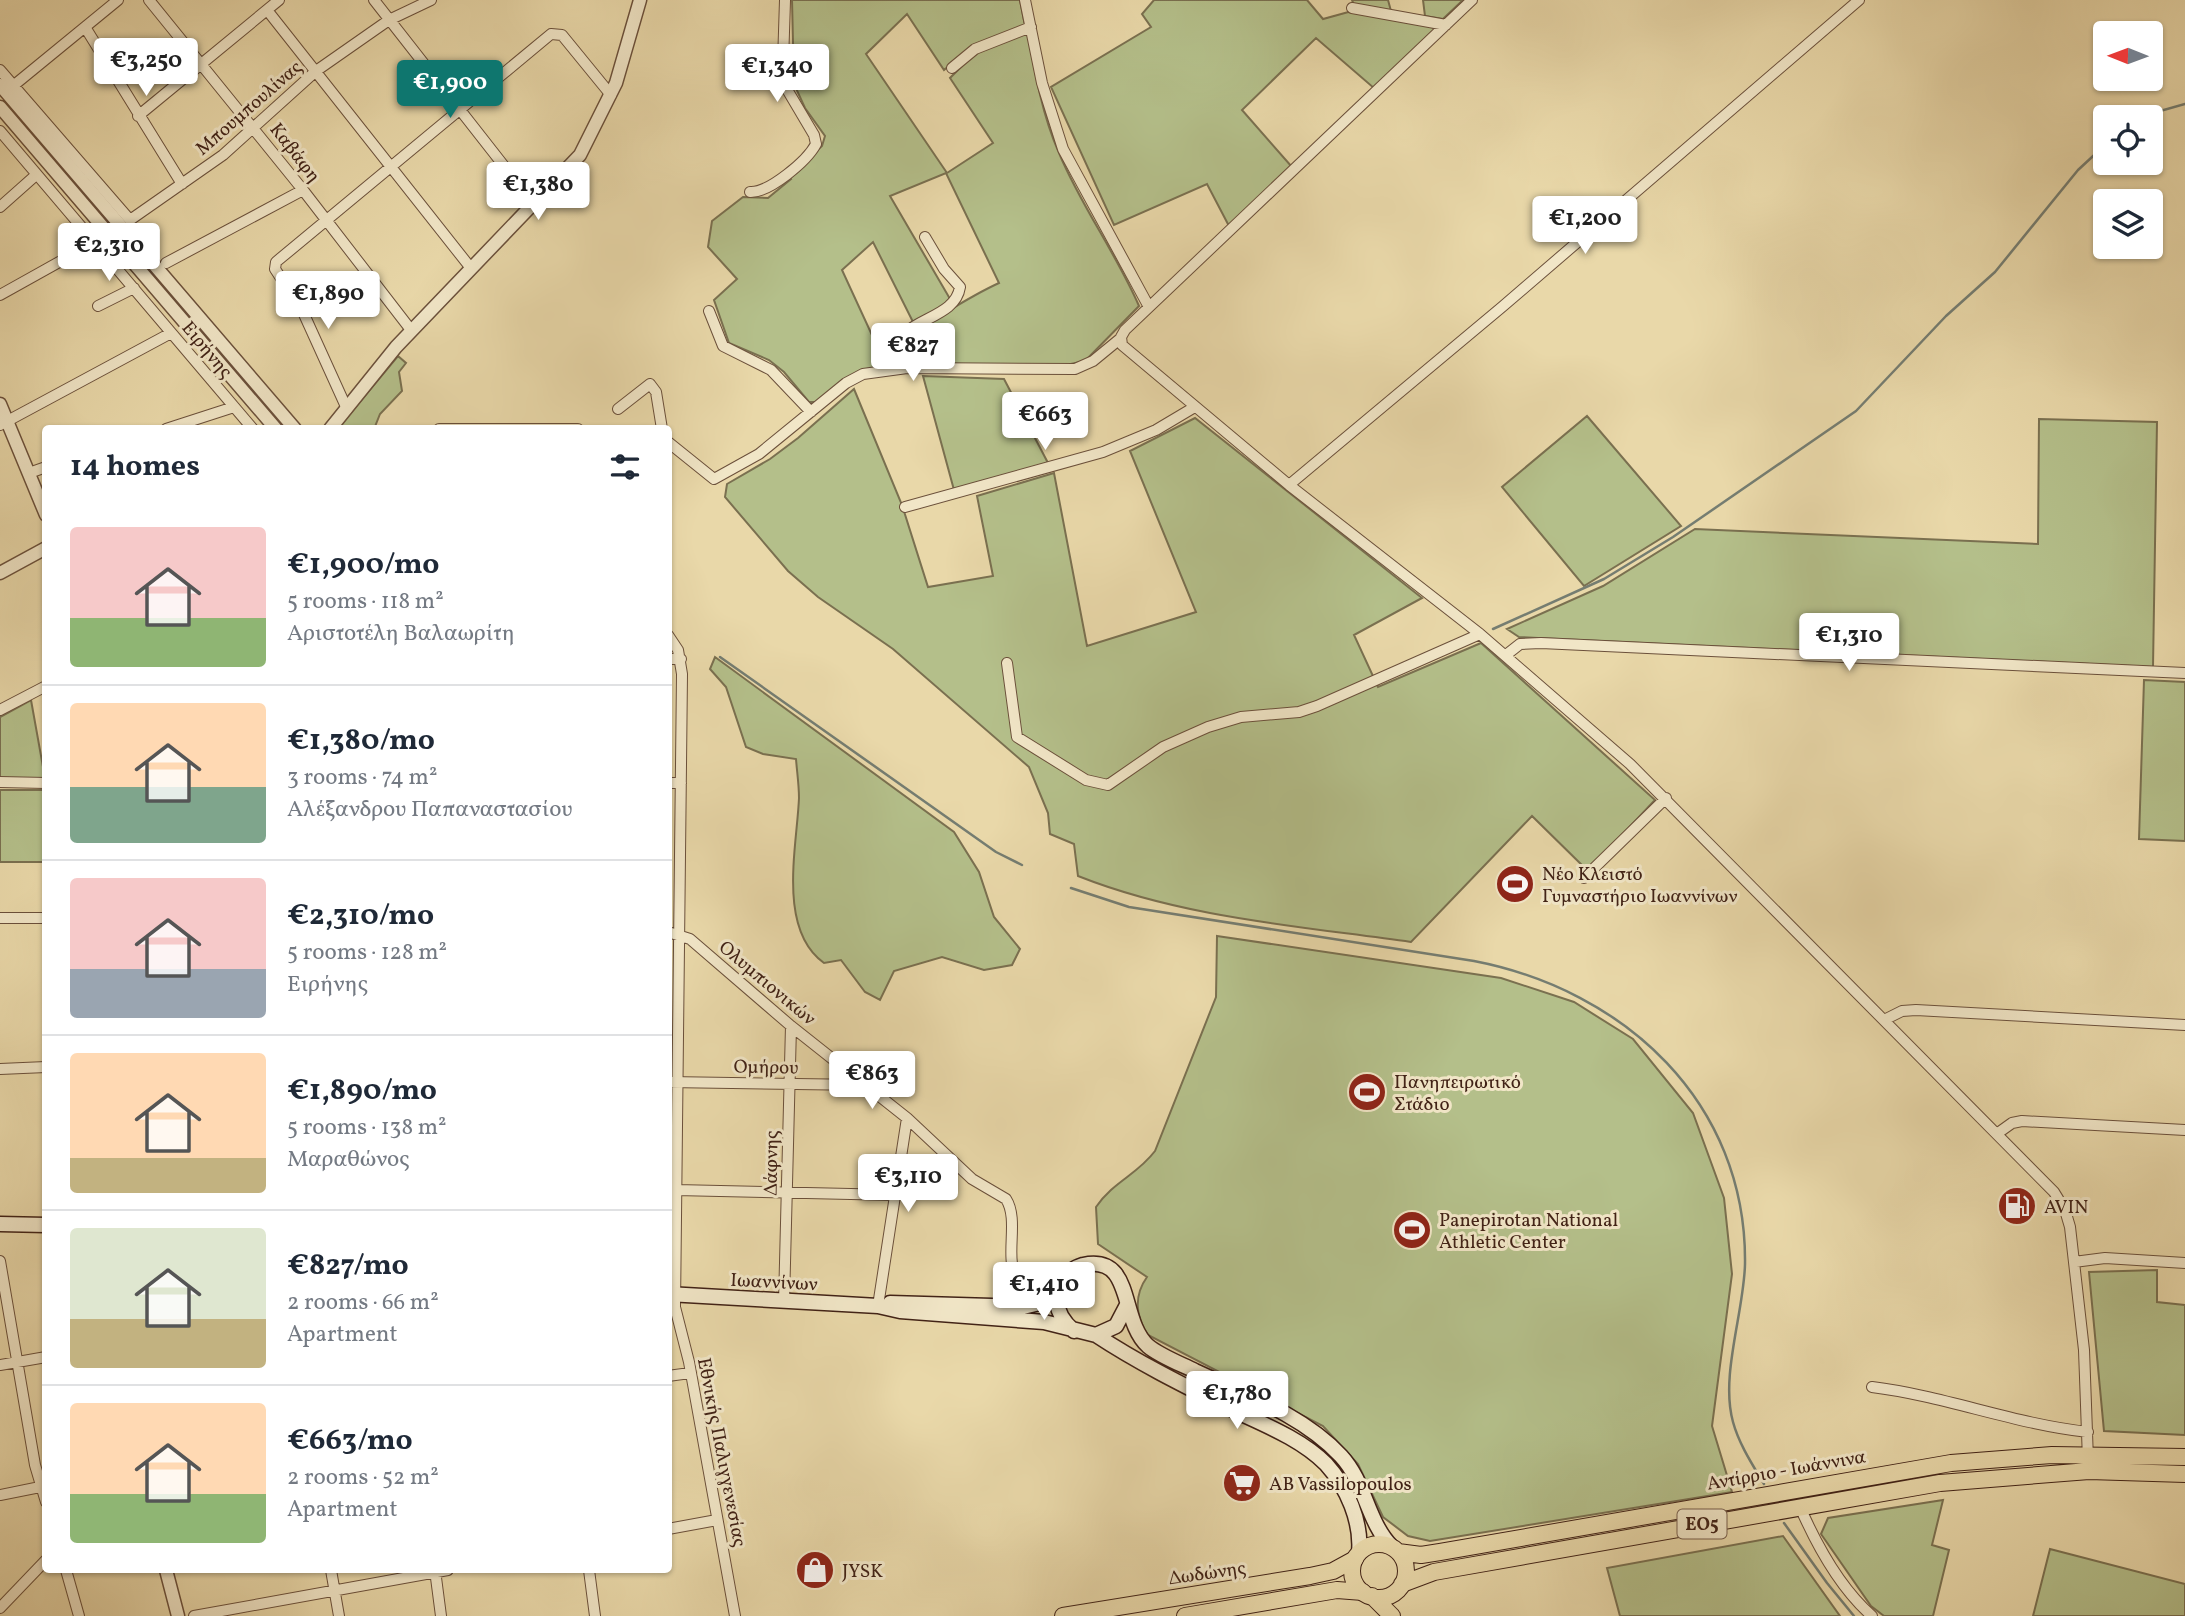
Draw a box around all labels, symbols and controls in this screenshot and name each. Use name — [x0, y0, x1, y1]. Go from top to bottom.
north arrow — [2093, 21, 2163, 91]
map controls — [2093, 21, 2163, 259]
pin: €3,250 — [89, 38, 203, 98]
pin: €1,340 — [720, 44, 834, 104]
text: €3,250 — [110, 45, 182, 77]
text: €1,340 — [741, 51, 813, 83]
street label: Μπουμπουλίνας — [190, 55, 308, 162]
pin: €1,900 — [393, 60, 507, 120]
text: €1,900 — [413, 67, 487, 99]
button: locate — [2093, 105, 2163, 175]
street label: Καβάφη — [263, 118, 326, 188]
pin: €1,380 — [481, 162, 595, 222]
text: €1,380 — [503, 169, 573, 201]
button: layers — [2093, 189, 2163, 259]
pin: €1,200 — [1528, 196, 1642, 256]
text: €1,200 — [1548, 203, 1622, 235]
pin: €2,310 — [52, 224, 166, 283]
text: €2,310 — [74, 230, 144, 262]
pin: €1,890 — [271, 272, 385, 331]
text: €1,890 — [292, 278, 364, 310]
street label: Ειρήνης — [175, 316, 238, 384]
pin: €827 — [872, 324, 954, 383]
text: €827 — [887, 330, 939, 362]
pin: €663 — [1004, 392, 1086, 452]
text: €663 — [1018, 399, 1072, 431]
text: 14 homes — [70, 446, 200, 488]
icon: filters — [606, 448, 644, 486]
text: €1,900/mo — [287, 544, 439, 586]
icon: home — [126, 555, 210, 639]
text: 5 rooms · 118 m² — [287, 586, 444, 618]
pin: €1,310 — [1792, 614, 1906, 673]
text: Αριστοτέλη Βαλαωρίτη — [287, 618, 515, 650]
text: €1,310 — [1815, 620, 1883, 652]
text: €1,380/mo — [287, 720, 435, 762]
icon: home — [126, 731, 210, 815]
text: 3 rooms · 74 m² — [287, 762, 437, 794]
text: Αλέξανδρου Παπαναστασίου — [287, 794, 572, 826]
place label: Νέο Κλειστό Γυμναστήριο Ιωαννίνων — [1542, 862, 1737, 910]
sports icon: Νέο Κλειστό Γυμναστήριο Ιωαννίνων — [1494, 863, 1536, 905]
text: €2,310/mo — [287, 895, 434, 937]
icon: home — [126, 906, 210, 990]
street label: Ολυμπιονικών — [713, 935, 821, 1032]
text: 5 rooms · 128 m² — [287, 937, 447, 969]
text: Ειρήνης — [287, 969, 368, 1001]
pin: €863 — [831, 1052, 913, 1111]
street label: Ομήρου — [733, 1054, 799, 1082]
text: €863 — [845, 1058, 899, 1090]
text: €1,890/mo — [287, 1070, 437, 1112]
place label: Πανηπειρωτικό Στάδιο — [1394, 1070, 1521, 1118]
sports icon: Πανηπειρωτικό Στάδιο — [1346, 1071, 1388, 1113]
icon: home — [126, 1081, 210, 1165]
text: 5 rooms · 138 m² — [287, 1112, 447, 1144]
street label: Δάφνης — [758, 1130, 786, 1196]
text: Μαραθώνος — [287, 1144, 410, 1176]
pin: €3,110 — [851, 1154, 965, 1214]
text: €3,110 — [874, 1161, 942, 1193]
fuel station icon: AVIN — [1996, 1185, 2038, 1227]
place label: AVIN — [2044, 1195, 2088, 1221]
place label: Panepirotan National Athletic Center — [1439, 1208, 1618, 1256]
sports icon: Panepirotan National Athletic Center — [1391, 1209, 1433, 1251]
text: €827/mo — [287, 1245, 409, 1287]
icon: home — [126, 1256, 210, 1340]
pin: €1,410 — [987, 1262, 1101, 1322]
street label: Ιωαννίνων — [730, 1268, 818, 1298]
text: €1,410 — [1009, 1269, 1079, 1301]
text: 2 rooms · 66 m² — [287, 1287, 439, 1319]
text: Apartment — [287, 1319, 398, 1351]
street label: Εθνικής Παλιγγενεσίας — [690, 1355, 752, 1549]
pin: €1,780 — [1180, 1372, 1294, 1431]
text: €1,780 — [1202, 1378, 1272, 1410]
text: €663/mo — [287, 1420, 413, 1462]
icon: home — [126, 1431, 210, 1515]
street label: Αντίρριο - Ιωάννινα — [1705, 1444, 1868, 1498]
text: 2 rooms · 52 m² — [287, 1462, 439, 1494]
supermarket icon: AB Vassilopoulos — [1221, 1462, 1263, 1504]
place label: AB Vassilopoulos — [1269, 1472, 1412, 1498]
text: Apartment — [287, 1494, 398, 1526]
road number: ΕΟ5 — [1678, 1510, 1726, 1539]
shop icon: JYSK — [794, 1549, 836, 1591]
street label: Δωδώνης — [1167, 1556, 1248, 1592]
place label: JYSK — [842, 1559, 883, 1585]

